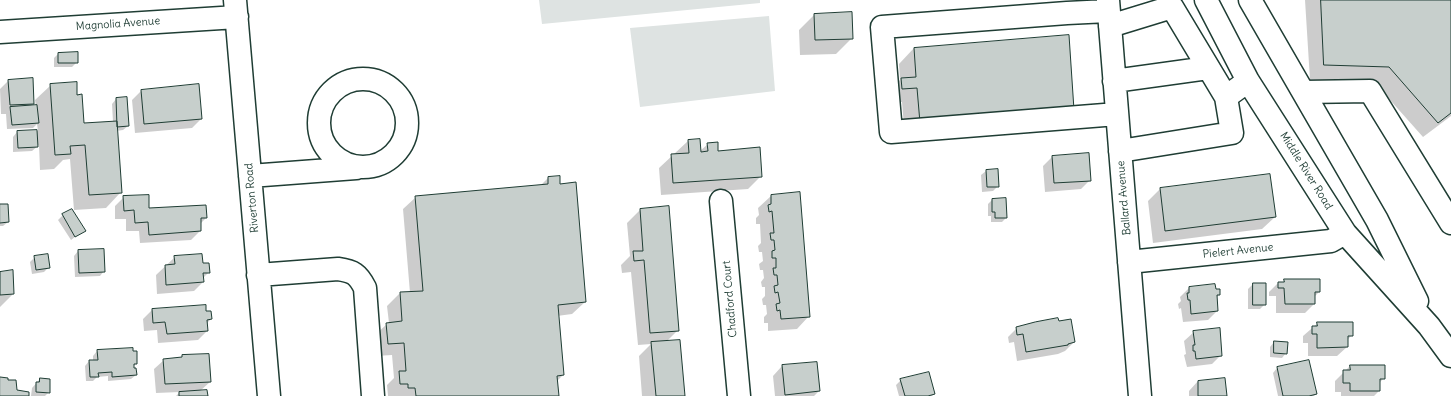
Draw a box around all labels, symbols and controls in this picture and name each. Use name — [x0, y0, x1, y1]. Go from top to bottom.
street label: Magnolia Avenue — [75, 14, 161, 34]
street label: Middle River Road — [1277, 130, 1335, 212]
street label: Ballard Avenue — [1114, 160, 1134, 236]
street label: Riverton Road — [242, 163, 262, 233]
street label: Pielert Avenue — [1202, 241, 1274, 261]
street label: Chadford Court — [720, 260, 740, 338]

